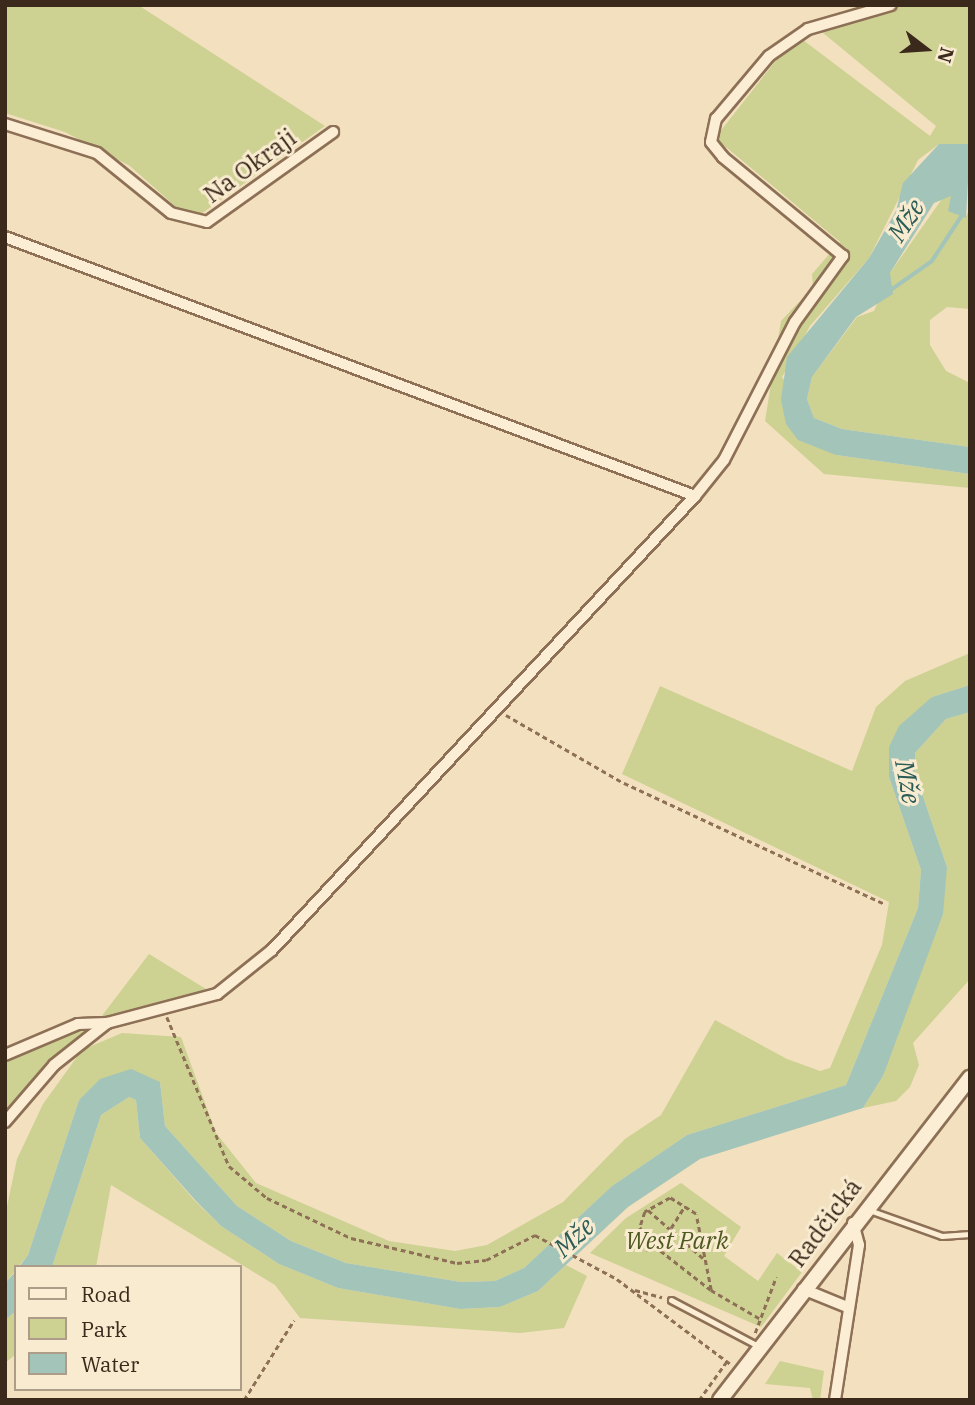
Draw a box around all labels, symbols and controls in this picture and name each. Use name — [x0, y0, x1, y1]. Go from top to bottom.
north arrow — [891, 14, 961, 84]
text: N — [932, 44, 960, 66]
street label: Na Okraji — [198, 123, 302, 209]
water label: Mže — [881, 193, 931, 247]
water label: Mže — [888, 757, 928, 807]
street label: Radčická — [782, 1173, 868, 1273]
water label: Mže — [547, 1211, 601, 1263]
park label: West Park — [625, 1227, 729, 1255]
legend — [14, 1265, 242, 1391]
text: Road — [81, 1280, 131, 1308]
text: Park — [81, 1315, 127, 1343]
text: Water — [81, 1350, 139, 1378]

